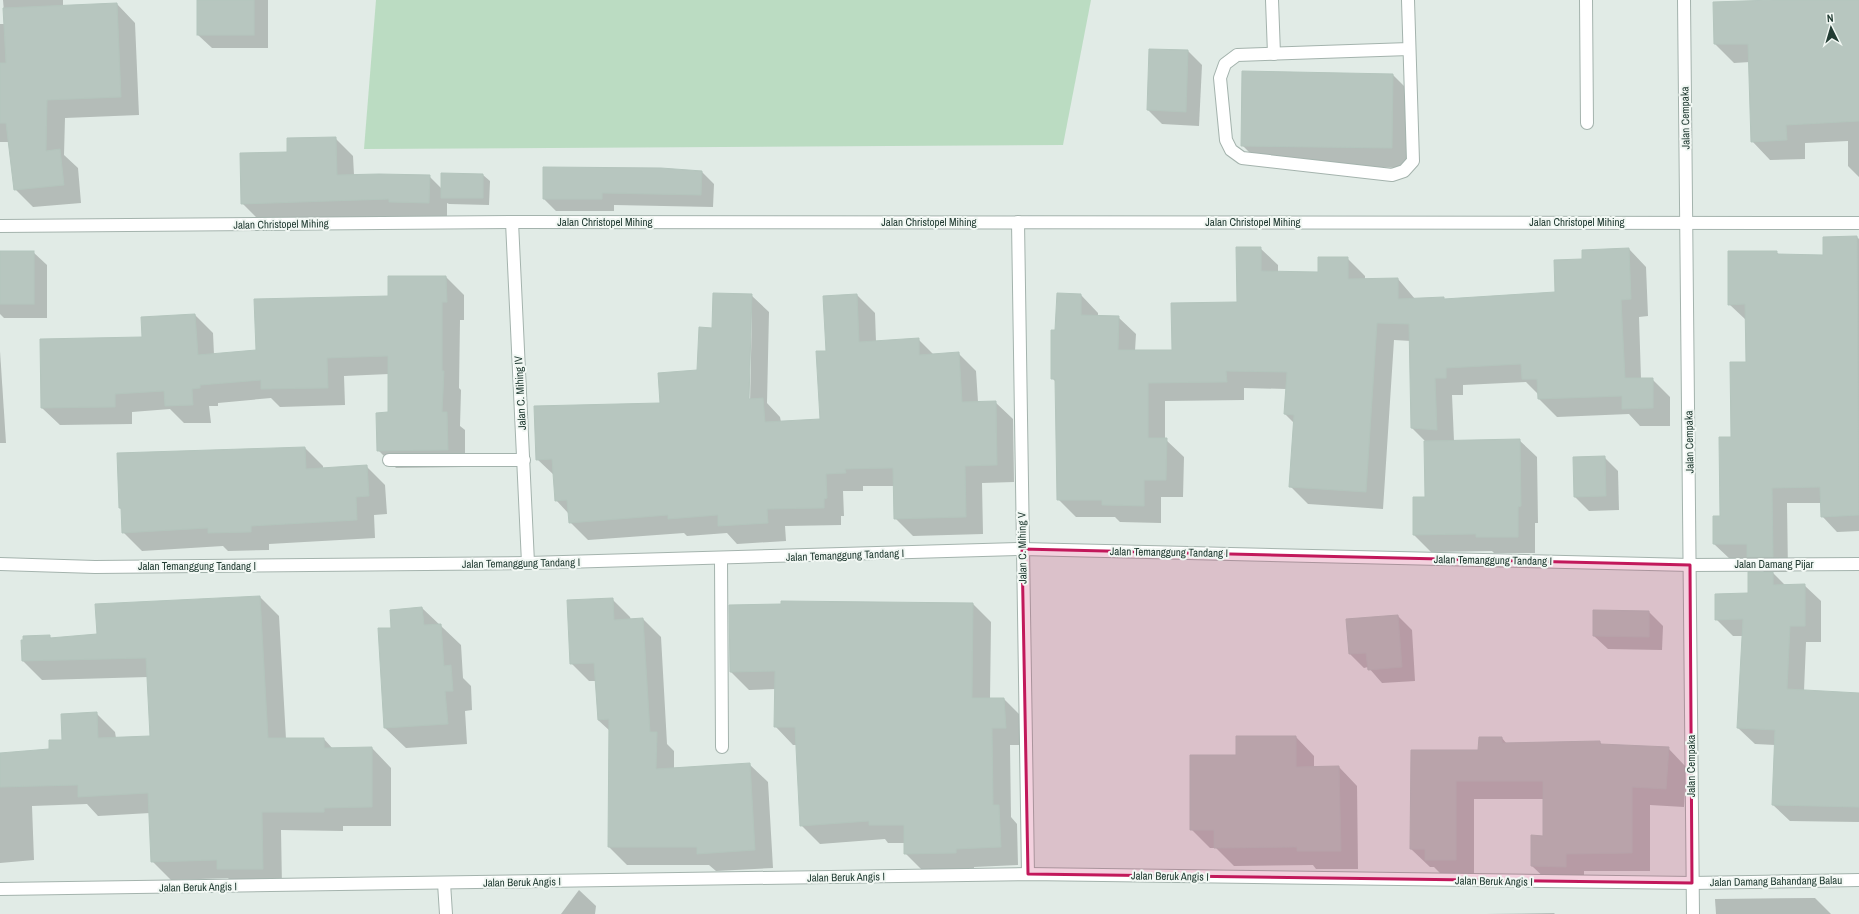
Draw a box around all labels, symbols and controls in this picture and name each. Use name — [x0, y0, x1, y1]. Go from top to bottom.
north arrow — [1811, 8, 1851, 48]
text: N — [1826, 11, 1834, 25]
street label: Jalan Cempaka — [1677, 87, 1693, 149]
street label: Jalan Christopel Mihing — [557, 215, 653, 229]
street label: Jalan Christopel Mihing — [881, 215, 977, 229]
street label: Jalan Christopel Mihing — [1205, 215, 1301, 229]
street label: Jalan Christopel Mihing — [1529, 215, 1625, 229]
street label: Jalan Christopel Mihing — [233, 216, 329, 232]
street label: Jalan C. Mihing IV — [511, 356, 529, 430]
street label: Jalan Cempaka — [1681, 411, 1697, 473]
street label: Jalan C. Mihing V — [1014, 512, 1030, 584]
street label: Jalan Temanggung Tandang I — [1110, 544, 1228, 560]
street label: Jalan Temanggung Tandang I — [786, 546, 904, 564]
street label: Jalan Temanggung Tandang I — [1434, 552, 1552, 568]
street label: Jalan Temanggung Tandang I — [462, 555, 580, 571]
street label: Jalan Damang Pijar — [1734, 557, 1814, 571]
street label: Jalan Temanggung Tandang I — [138, 559, 256, 573]
street label: Jalan Cempaka — [1684, 735, 1698, 797]
street label: Jalan Beruk Angis I — [1131, 868, 1209, 884]
street label: Jalan Beruk Angis I — [807, 869, 885, 885]
street label: Jalan Beruk Angis I — [1455, 873, 1533, 889]
street label: Jalan Damang Bahandang Balau — [1710, 873, 1842, 889]
street label: Jalan Beruk Angis I — [483, 874, 561, 890]
street label: Jalan Beruk Angis I — [159, 879, 237, 895]

